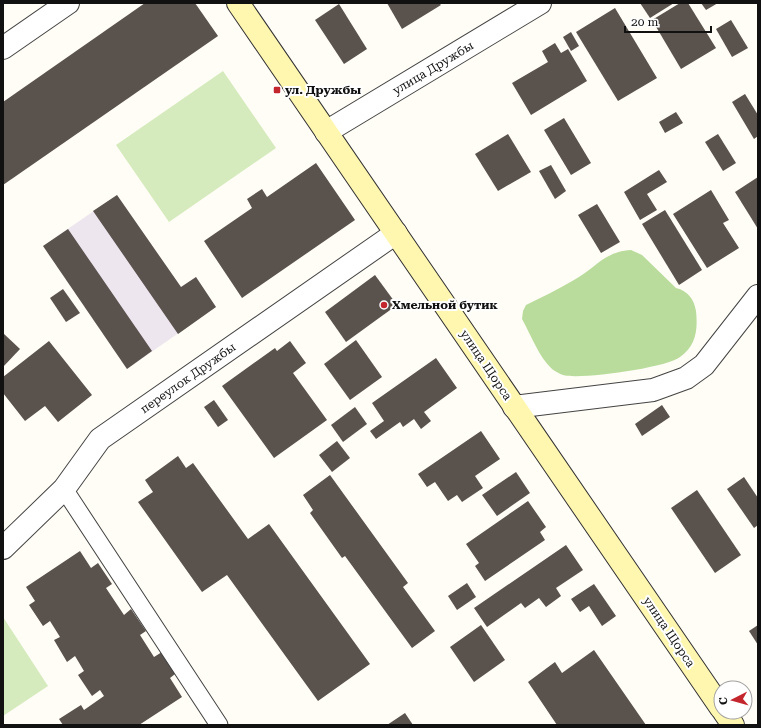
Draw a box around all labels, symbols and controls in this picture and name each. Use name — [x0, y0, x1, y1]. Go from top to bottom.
scale bar — [625, 8, 711, 34]
text: 20 m — [631, 15, 658, 29]
street label: улица Дружбы — [390, 38, 476, 98]
place label: ул. Дружбы — [285, 83, 361, 97]
marker: ул. Дружбы — [272, 85, 282, 95]
place label: Хмельной бутик — [392, 298, 498, 312]
marker: Хмельной бутик — [379, 300, 389, 310]
street label: улица Щорса — [457, 327, 515, 403]
street label: переулок Дружбы — [138, 340, 238, 416]
street label: улица Щорса — [640, 594, 698, 670]
north arrow — [713, 680, 753, 720]
text: С — [717, 696, 730, 706]

